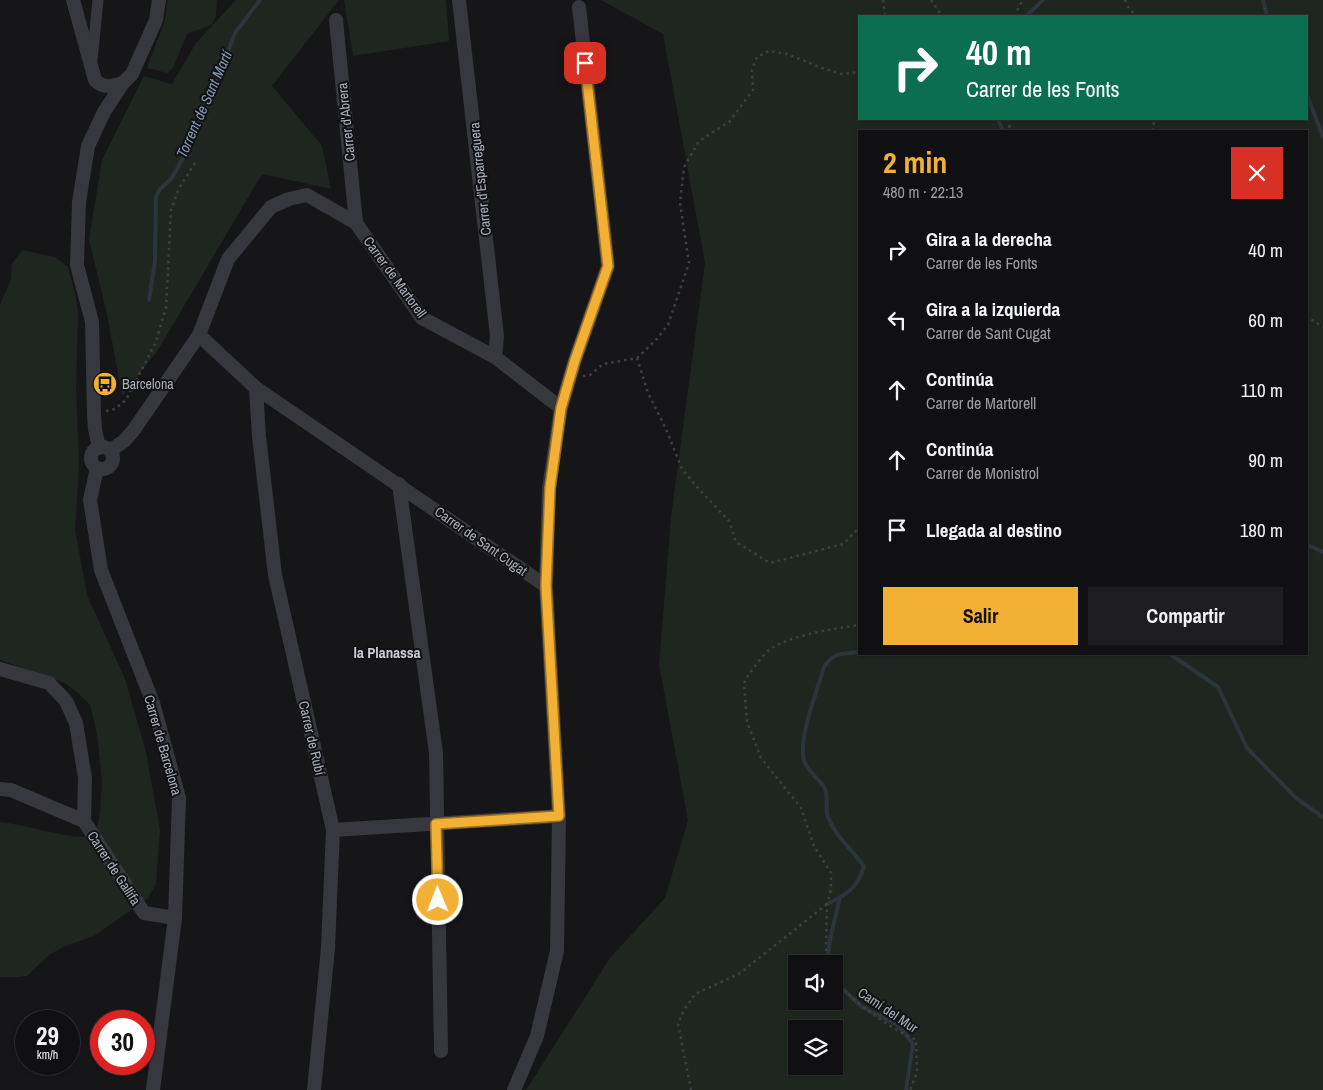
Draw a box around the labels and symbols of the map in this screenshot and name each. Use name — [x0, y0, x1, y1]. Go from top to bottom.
pin — [564, 42, 606, 84]
water label: Torrent de Sant Martí — [171, 46, 238, 161]
street label: Carrer d'Abrera — [333, 81, 359, 162]
street label: Carrer d'Esparreguera — [465, 121, 495, 237]
street label: Carrer de Martorell — [359, 233, 431, 321]
bus stop icon: Barcelona — [92, 371, 118, 397]
place label: Barcelona — [122, 375, 174, 393]
street label: Carrer de Sant Cugat — [431, 502, 531, 580]
district label: la Planassa — [353, 642, 421, 663]
street label: Carrer de Barcelona — [140, 693, 186, 798]
street label: Carrer de Rubí — [295, 699, 329, 778]
street label: Carrer de Gallifa — [83, 828, 145, 909]
position arrow — [411, 873, 463, 925]
street label: Camí del Mur — [854, 983, 922, 1037]
speed limit sign: 30 — [90, 1010, 155, 1075]

